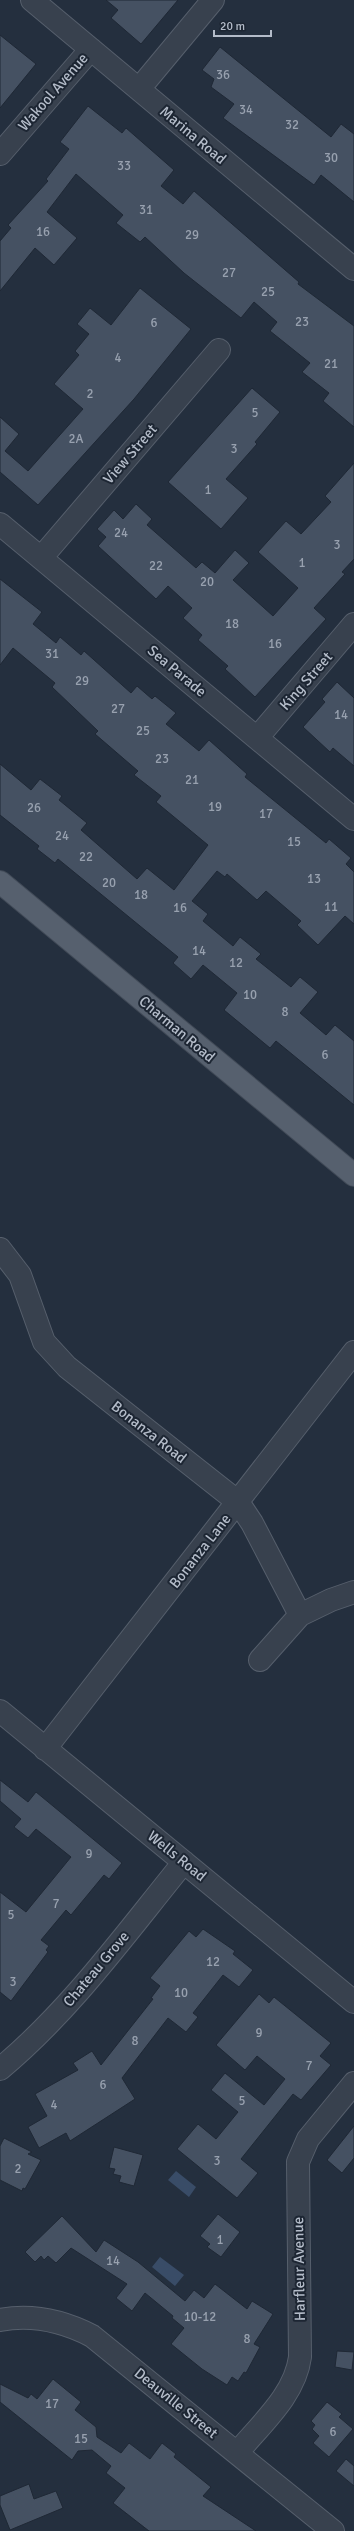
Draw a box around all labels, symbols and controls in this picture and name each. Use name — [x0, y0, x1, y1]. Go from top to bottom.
scale bar — [214, 12, 271, 38]
text: 20 m — [220, 19, 245, 34]
street label: Wakool Avenue — [14, 49, 92, 135]
house number: 36 — [216, 67, 230, 83]
street label: Marina Road — [156, 102, 230, 168]
house number: 34 — [239, 102, 253, 118]
house number: 32 — [285, 117, 299, 133]
house number: 30 — [324, 150, 338, 166]
house number: 33 — [117, 158, 131, 174]
house number: 31 — [139, 202, 153, 218]
house number: 16 — [36, 224, 50, 240]
house number: 29 — [185, 227, 199, 243]
house number: 27 — [222, 265, 236, 281]
house number: 25 — [261, 284, 275, 300]
house number: 23 — [295, 314, 309, 330]
house number: 6 — [150, 315, 158, 331]
house number: 4 — [114, 350, 122, 366]
house number: 21 — [324, 356, 338, 372]
house number: 2 — [86, 386, 94, 402]
house number: 5 — [251, 405, 259, 421]
street label: View Street — [99, 420, 161, 488]
house number: 2A — [69, 431, 84, 447]
house number: 3 — [230, 441, 238, 457]
house number: 1 — [204, 482, 212, 498]
house number: 24 — [114, 525, 128, 541]
house number: 3 — [333, 537, 341, 553]
house number: 1 — [298, 555, 306, 571]
house number: 22 — [149, 558, 163, 574]
house number: 20 — [200, 574, 214, 590]
house number: 18 — [225, 616, 239, 632]
house number: 16 — [268, 636, 282, 652]
street label: Sea Parade — [144, 641, 210, 701]
house number: 31 — [45, 646, 59, 662]
street label: King Street — [276, 648, 336, 714]
house number: 29 — [75, 673, 89, 689]
house number: 27 — [111, 701, 125, 717]
house number: 14 — [334, 707, 348, 723]
house number: 25 — [136, 723, 150, 739]
house number: 23 — [155, 751, 169, 767]
house number: 21 — [185, 772, 199, 788]
house number: 19 — [208, 799, 222, 815]
house number: 26 — [27, 800, 41, 816]
house number: 17 — [259, 806, 273, 822]
house number: 24 — [55, 828, 69, 844]
house number: 15 — [287, 834, 301, 850]
house number: 22 — [79, 849, 93, 865]
house number: 13 — [307, 871, 321, 887]
house number: 20 — [102, 875, 116, 891]
house number: 18 — [134, 887, 148, 903]
house number: 11 — [324, 899, 338, 915]
house number: 16 — [173, 900, 187, 916]
house number: 14 — [192, 943, 206, 959]
house number: 12 — [229, 955, 243, 971]
house number: 10 — [243, 987, 257, 1003]
street label: Charman Road — [135, 992, 219, 1066]
house number: 8 — [281, 1004, 289, 1020]
house number: 6 — [321, 1047, 329, 1063]
street label: Bonanza Road — [108, 1397, 190, 1467]
street label: Bonanza Lane — [165, 1510, 235, 1592]
street label: Wells Road — [144, 1827, 210, 1885]
house number: 9 — [85, 1846, 93, 1862]
house number: 7 — [52, 1896, 60, 1912]
house number: 5 — [7, 1907, 15, 1923]
street label: Chateau Grove — [59, 1928, 133, 2010]
house number: 12 — [206, 1954, 220, 1970]
house number: 3 — [9, 1974, 17, 1990]
house number: 10 — [174, 1985, 188, 2001]
house number: 9 — [255, 2025, 263, 2041]
house number: 8 — [131, 2033, 139, 2049]
house number: 7 — [305, 2058, 313, 2074]
house number: 6 — [99, 2077, 107, 2093]
house number: 5 — [238, 2093, 246, 2109]
house number: 4 — [50, 2097, 58, 2113]
house number: 3 — [213, 2153, 221, 2169]
house number: 2 — [14, 2161, 22, 2177]
street label: Harfleur Avenue — [289, 2217, 309, 2321]
house number: 1 — [216, 2232, 224, 2248]
house number: 14 — [106, 2253, 120, 2269]
house number: 10-12 — [184, 2309, 216, 2325]
house number: 8 — [243, 2331, 251, 2347]
street label: Deauville Street — [131, 2364, 221, 2442]
house number: 17 — [45, 2396, 59, 2412]
house number: 6 — [329, 2424, 337, 2440]
house number: 15 — [74, 2431, 88, 2447]

